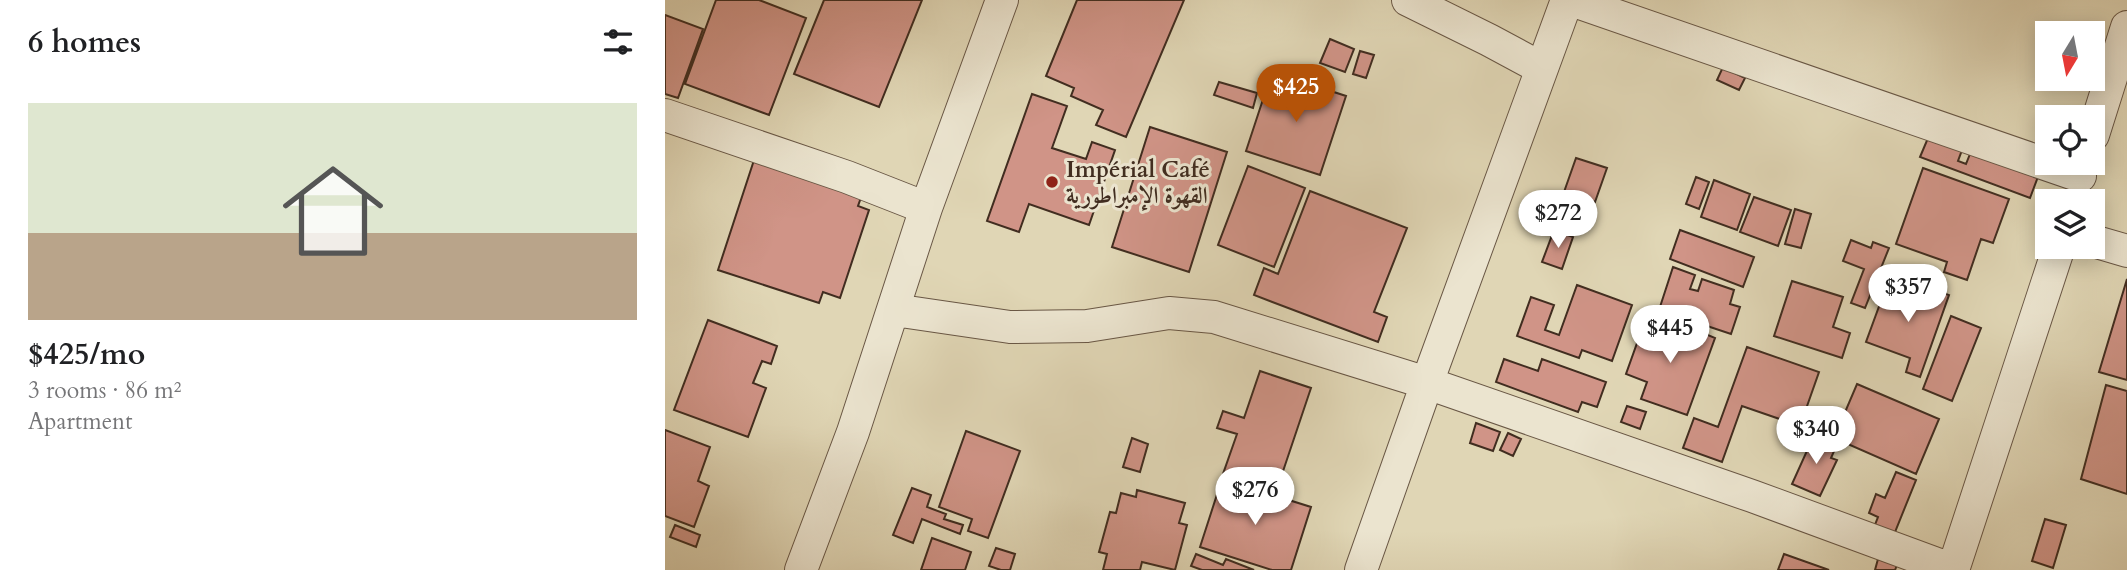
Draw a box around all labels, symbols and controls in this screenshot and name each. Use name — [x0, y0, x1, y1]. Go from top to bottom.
north arrow — [2035, 21, 2105, 91]
map controls — [2035, 21, 2105, 259]
text: 6 homes — [28, 22, 141, 63]
icon: filters — [599, 23, 637, 61]
pin: $425 — [1255, 64, 1337, 124]
text: $425 — [1272, 71, 1320, 102]
button: locate — [2035, 105, 2105, 175]
icon: home — [270, 148, 396, 274]
place label: Impérial Café القهوة الإمبراطورية — [1066, 154, 1210, 211]
marker: Impérial Café القهوة الإمبراطورية — [1044, 174, 1060, 190]
button: layers — [2035, 189, 2105, 259]
pin: $272 — [1517, 190, 1599, 250]
text: $272 — [1534, 197, 1582, 228]
pin: $357 — [1867, 264, 1949, 324]
text: $357 — [1884, 271, 1932, 302]
pin: $445 — [1629, 306, 1711, 365]
text: $445 — [1646, 312, 1694, 343]
text: $425/mo — [28, 334, 145, 375]
text: 3 rooms · 86 m² — [28, 375, 181, 406]
text: Apartment — [28, 406, 132, 437]
pin: $340 — [1775, 406, 1857, 466]
text: $340 — [1792, 413, 1840, 444]
pin: $276 — [1214, 468, 1296, 527]
text: $276 — [1231, 474, 1279, 505]

